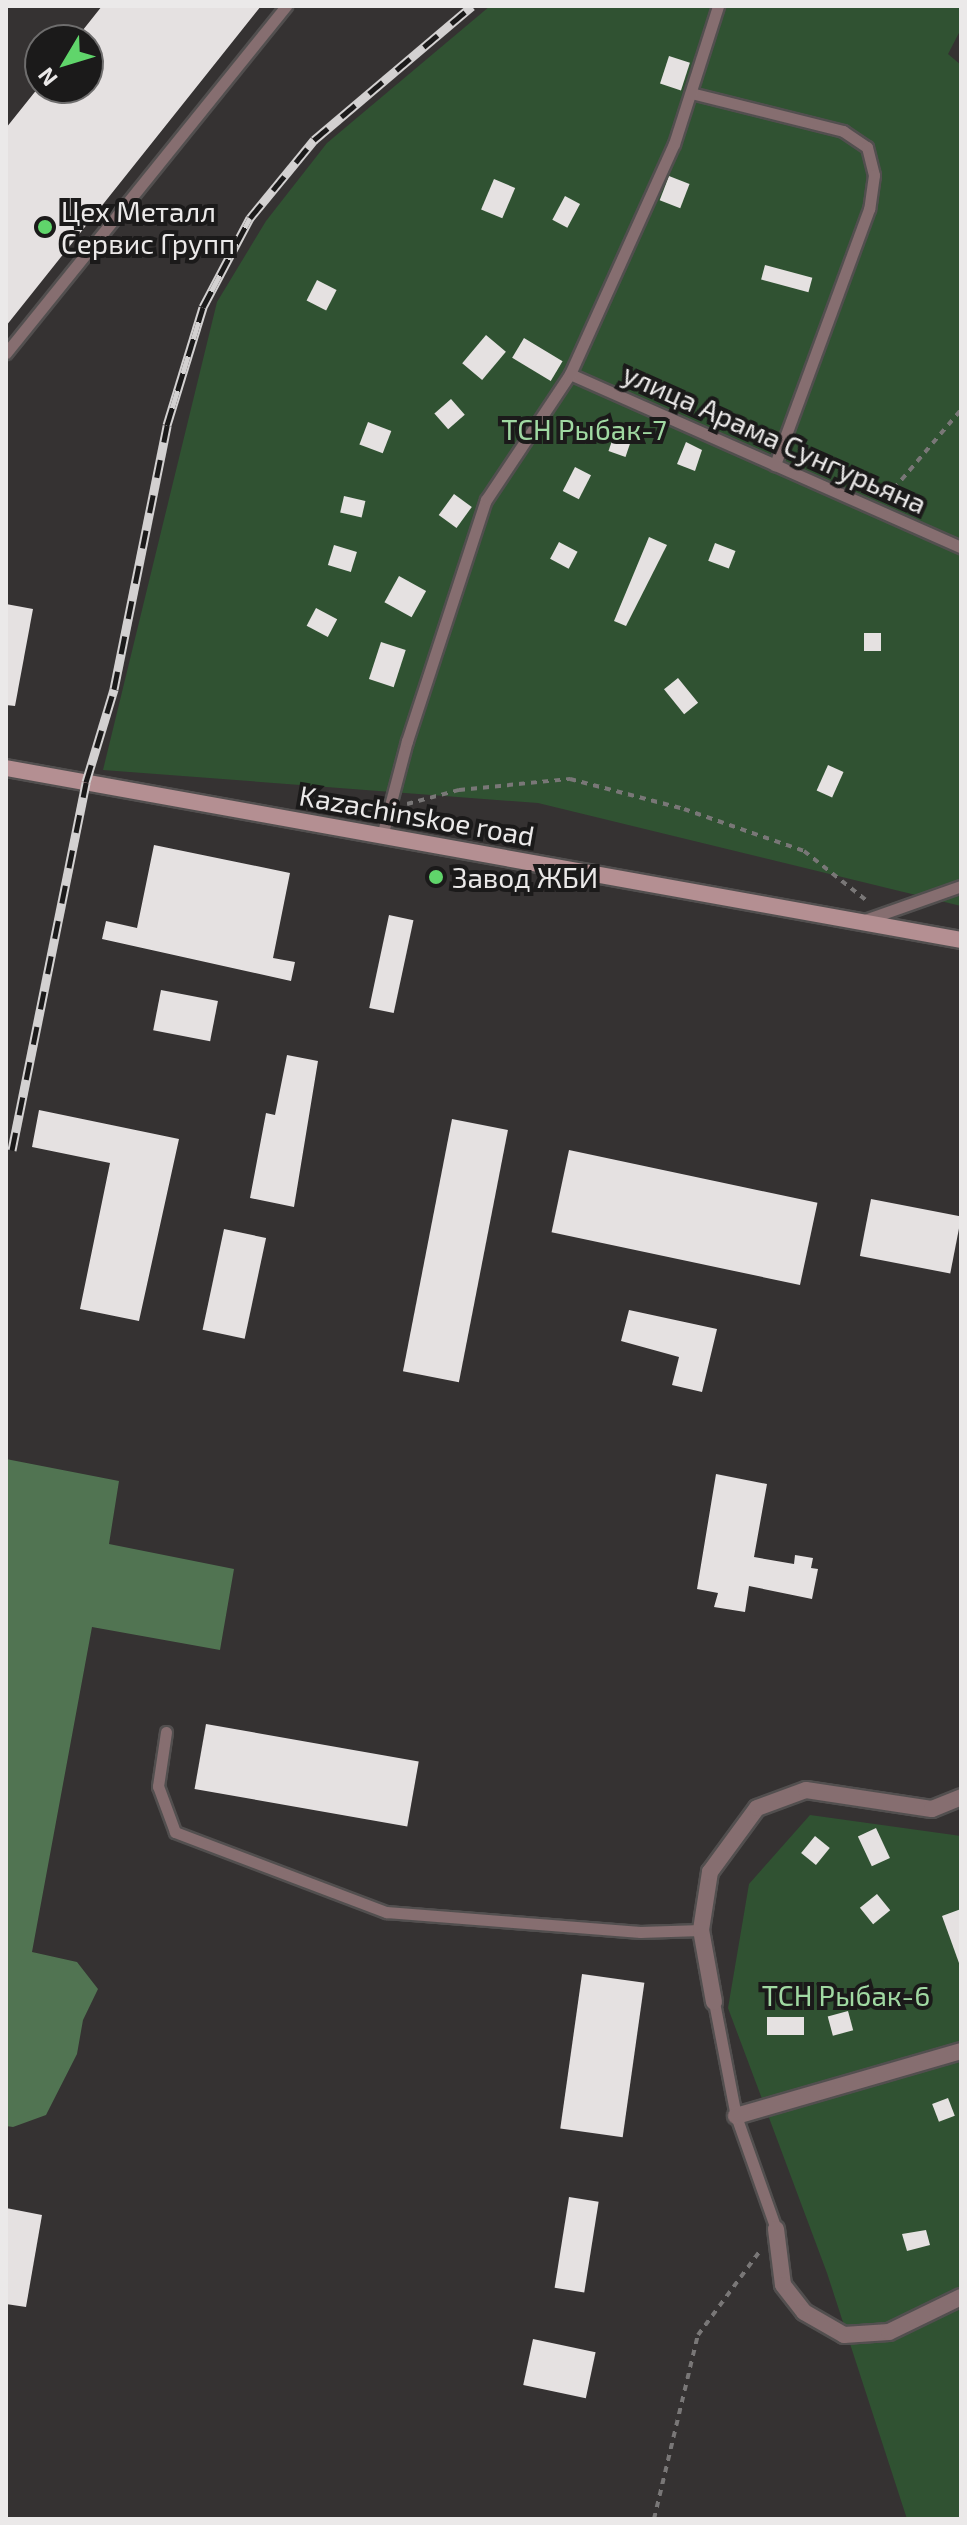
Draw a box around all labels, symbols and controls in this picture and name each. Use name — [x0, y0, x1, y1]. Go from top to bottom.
north arrow — [24, 24, 104, 104]
text: N — [32, 63, 62, 92]
place label: Цех Металл Сервис Групп — [61, 194, 235, 260]
marker: Цех Металл Сервис Групп — [36, 218, 54, 236]
street label: улица Арама Сунгурьяна — [618, 356, 932, 520]
park label: ТСН Рыбак-7 — [501, 412, 667, 446]
street label: Kazachinskoe road — [297, 778, 537, 852]
place label: Завод ЖБИ — [452, 860, 598, 894]
marker: Завод ЖБИ — [427, 868, 445, 886]
park label: ТСН Рыбак-6 — [762, 1978, 930, 2012]

